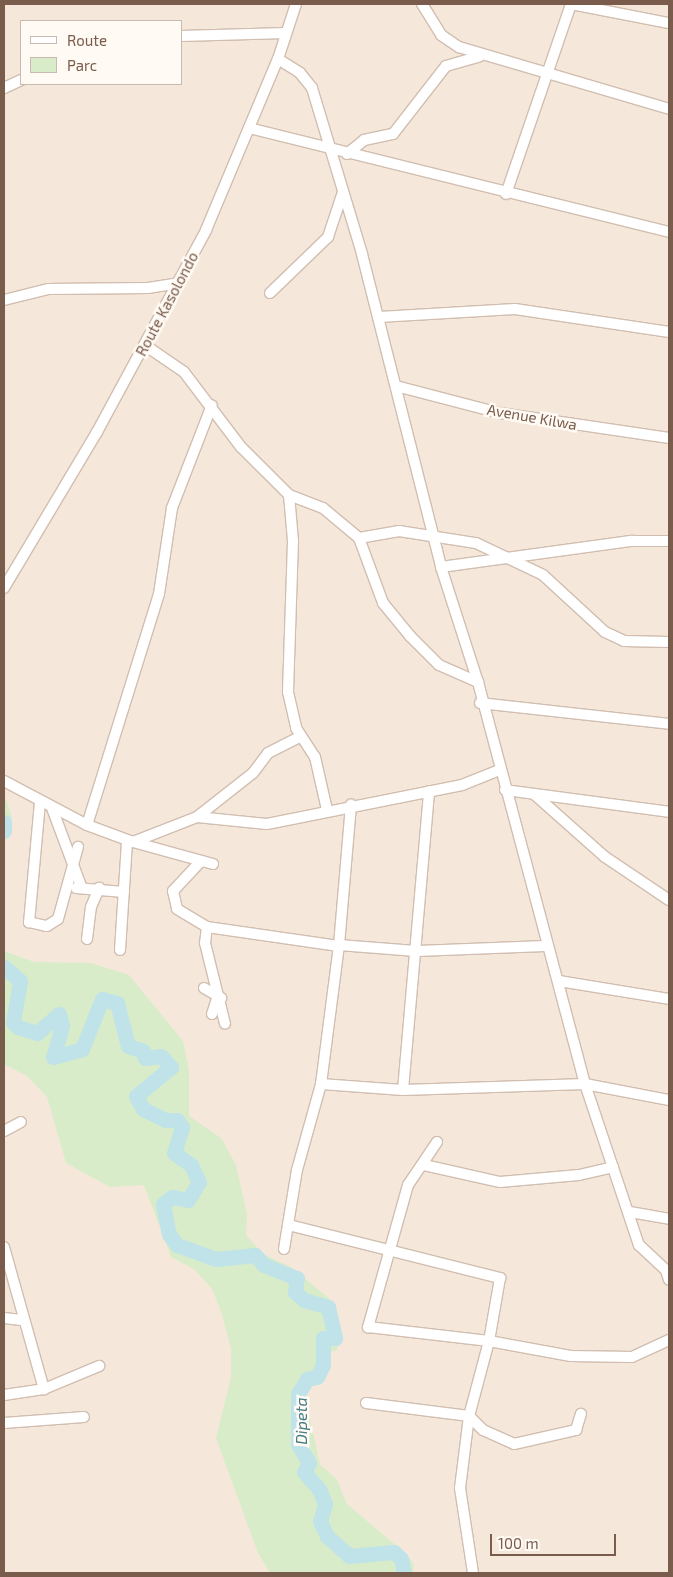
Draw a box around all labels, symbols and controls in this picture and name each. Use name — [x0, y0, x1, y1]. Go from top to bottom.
legend — [20, 20, 182, 85]
text: Route — [67, 31, 107, 49]
text: Parc — [67, 56, 97, 74]
street label: Route Kasolondo — [132, 249, 202, 359]
street label: Avenue Kilwa — [486, 400, 578, 434]
water label: Dipeta — [291, 1397, 311, 1445]
scale bar — [493, 1524, 619, 1556]
text: 100 m — [498, 1534, 539, 1552]

